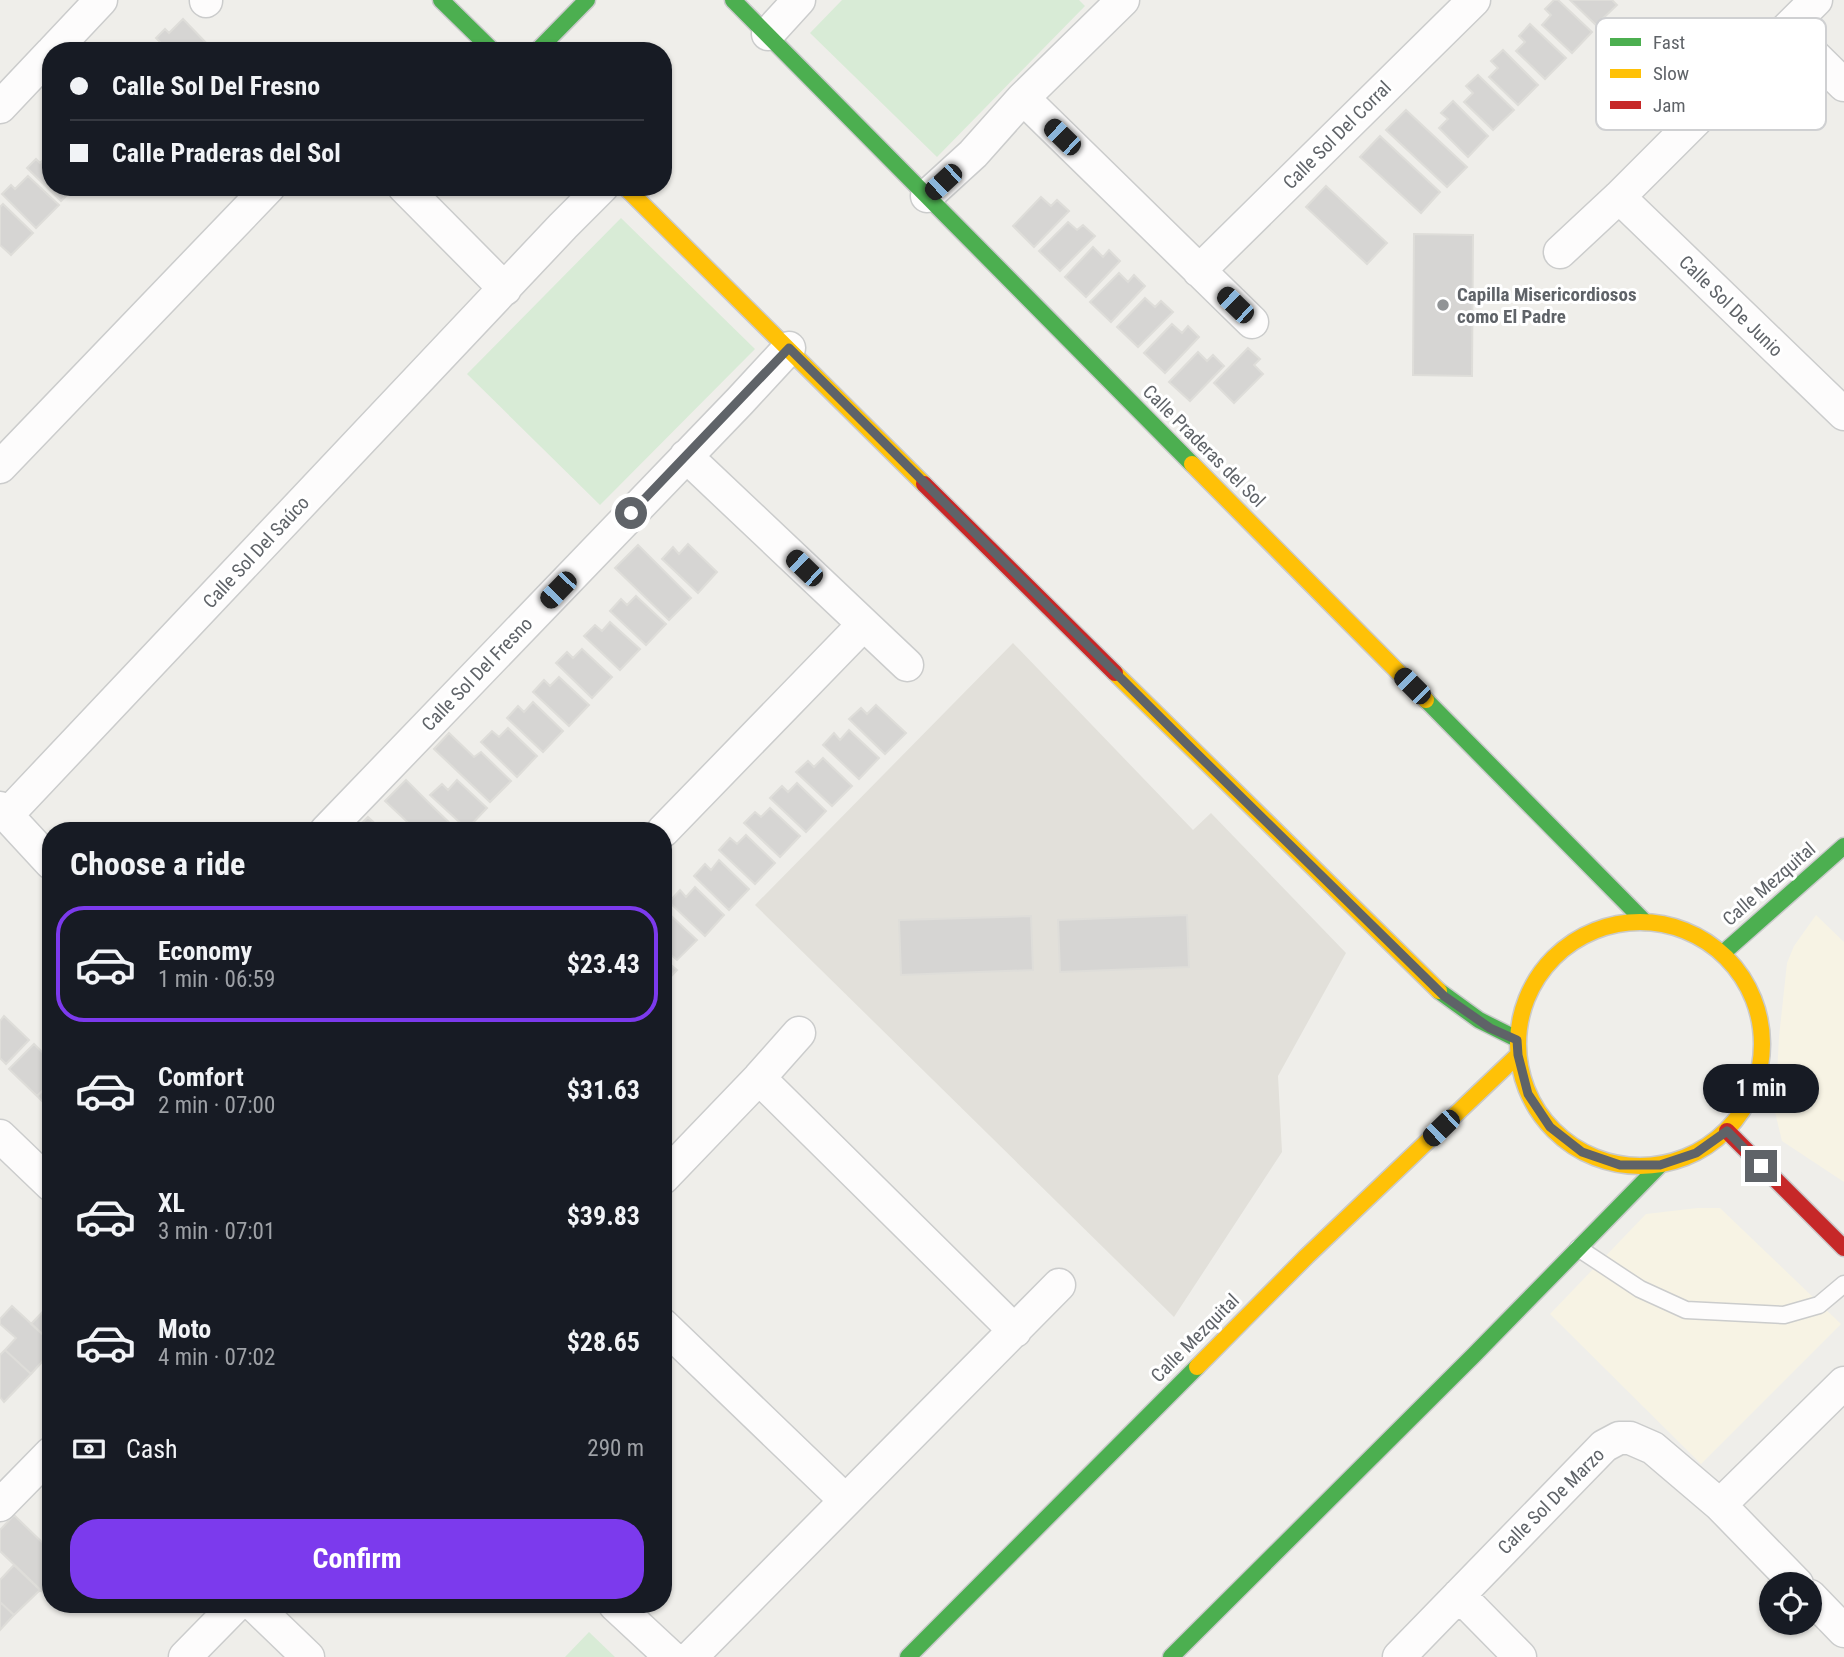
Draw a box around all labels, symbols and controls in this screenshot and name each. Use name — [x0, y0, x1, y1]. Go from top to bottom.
legend — [1596, 18, 1826, 130]
text: Fast — [1653, 31, 1685, 54]
text: Slow — [1653, 62, 1689, 85]
text: Calle Sol Del Fresno — [112, 71, 320, 101]
street label: Calle Sol Del Corral — [1278, 76, 1396, 194]
text: Jam — [1653, 94, 1686, 117]
car — [1040, 115, 1085, 159]
text: Calle Praderas del Sol — [112, 138, 341, 168]
car — [921, 160, 966, 204]
street label: Calle Sol De Junio — [1674, 251, 1788, 361]
car — [1213, 283, 1258, 327]
place label: Capilla Misericordiosos como El Padre — [1457, 283, 1637, 328]
marker: Capilla Misericordiosos como El Padre — [1435, 297, 1451, 313]
street label: Calle Praderas del Sol — [1138, 380, 1270, 512]
street label: Calle Sol Del Saúco — [198, 491, 314, 613]
route start — [615, 497, 647, 529]
car — [782, 546, 827, 590]
car — [536, 568, 581, 612]
street label: Calle Sol Del Fresno — [417, 612, 537, 736]
car — [1390, 664, 1435, 708]
street label: Calle Mezquital — [1718, 837, 1820, 931]
text: Choose a ride — [70, 845, 245, 883]
icon: car — [74, 933, 137, 996]
text: Economy — [158, 936, 252, 966]
text: $23.43 — [567, 949, 640, 979]
text: 1 min · 06:59 — [158, 966, 275, 993]
icon: car — [74, 1059, 137, 1122]
text: Comfort — [158, 1062, 244, 1092]
callout: 1 min — [1703, 1064, 1819, 1114]
text: $31.63 — [567, 1075, 640, 1105]
text: 1 min — [1735, 1075, 1787, 1102]
text: 2 min · 07:00 — [158, 1092, 275, 1119]
car — [1419, 1106, 1464, 1150]
route end — [1745, 1150, 1777, 1182]
icon: car — [74, 1185, 137, 1248]
text: XL — [158, 1188, 185, 1218]
text: $39.83 — [567, 1201, 640, 1231]
text: 3 min · 07:01 — [158, 1218, 275, 1245]
street label: Calle Mezquital — [1146, 1289, 1244, 1387]
icon: car — [74, 1311, 137, 1374]
text: Moto — [158, 1314, 211, 1344]
text: $28.65 — [567, 1327, 640, 1357]
text: 4 min · 07:02 — [158, 1344, 275, 1371]
icon: cash — [70, 1430, 108, 1468]
text: Cash — [126, 1434, 178, 1464]
text: 290 m — [587, 1435, 644, 1462]
street label: Calle Sol De Marzo — [1493, 1443, 1609, 1559]
button: Confirm — [70, 1519, 644, 1599]
map controls — [1759, 1572, 1822, 1635]
button: locate — [1759, 1572, 1822, 1635]

